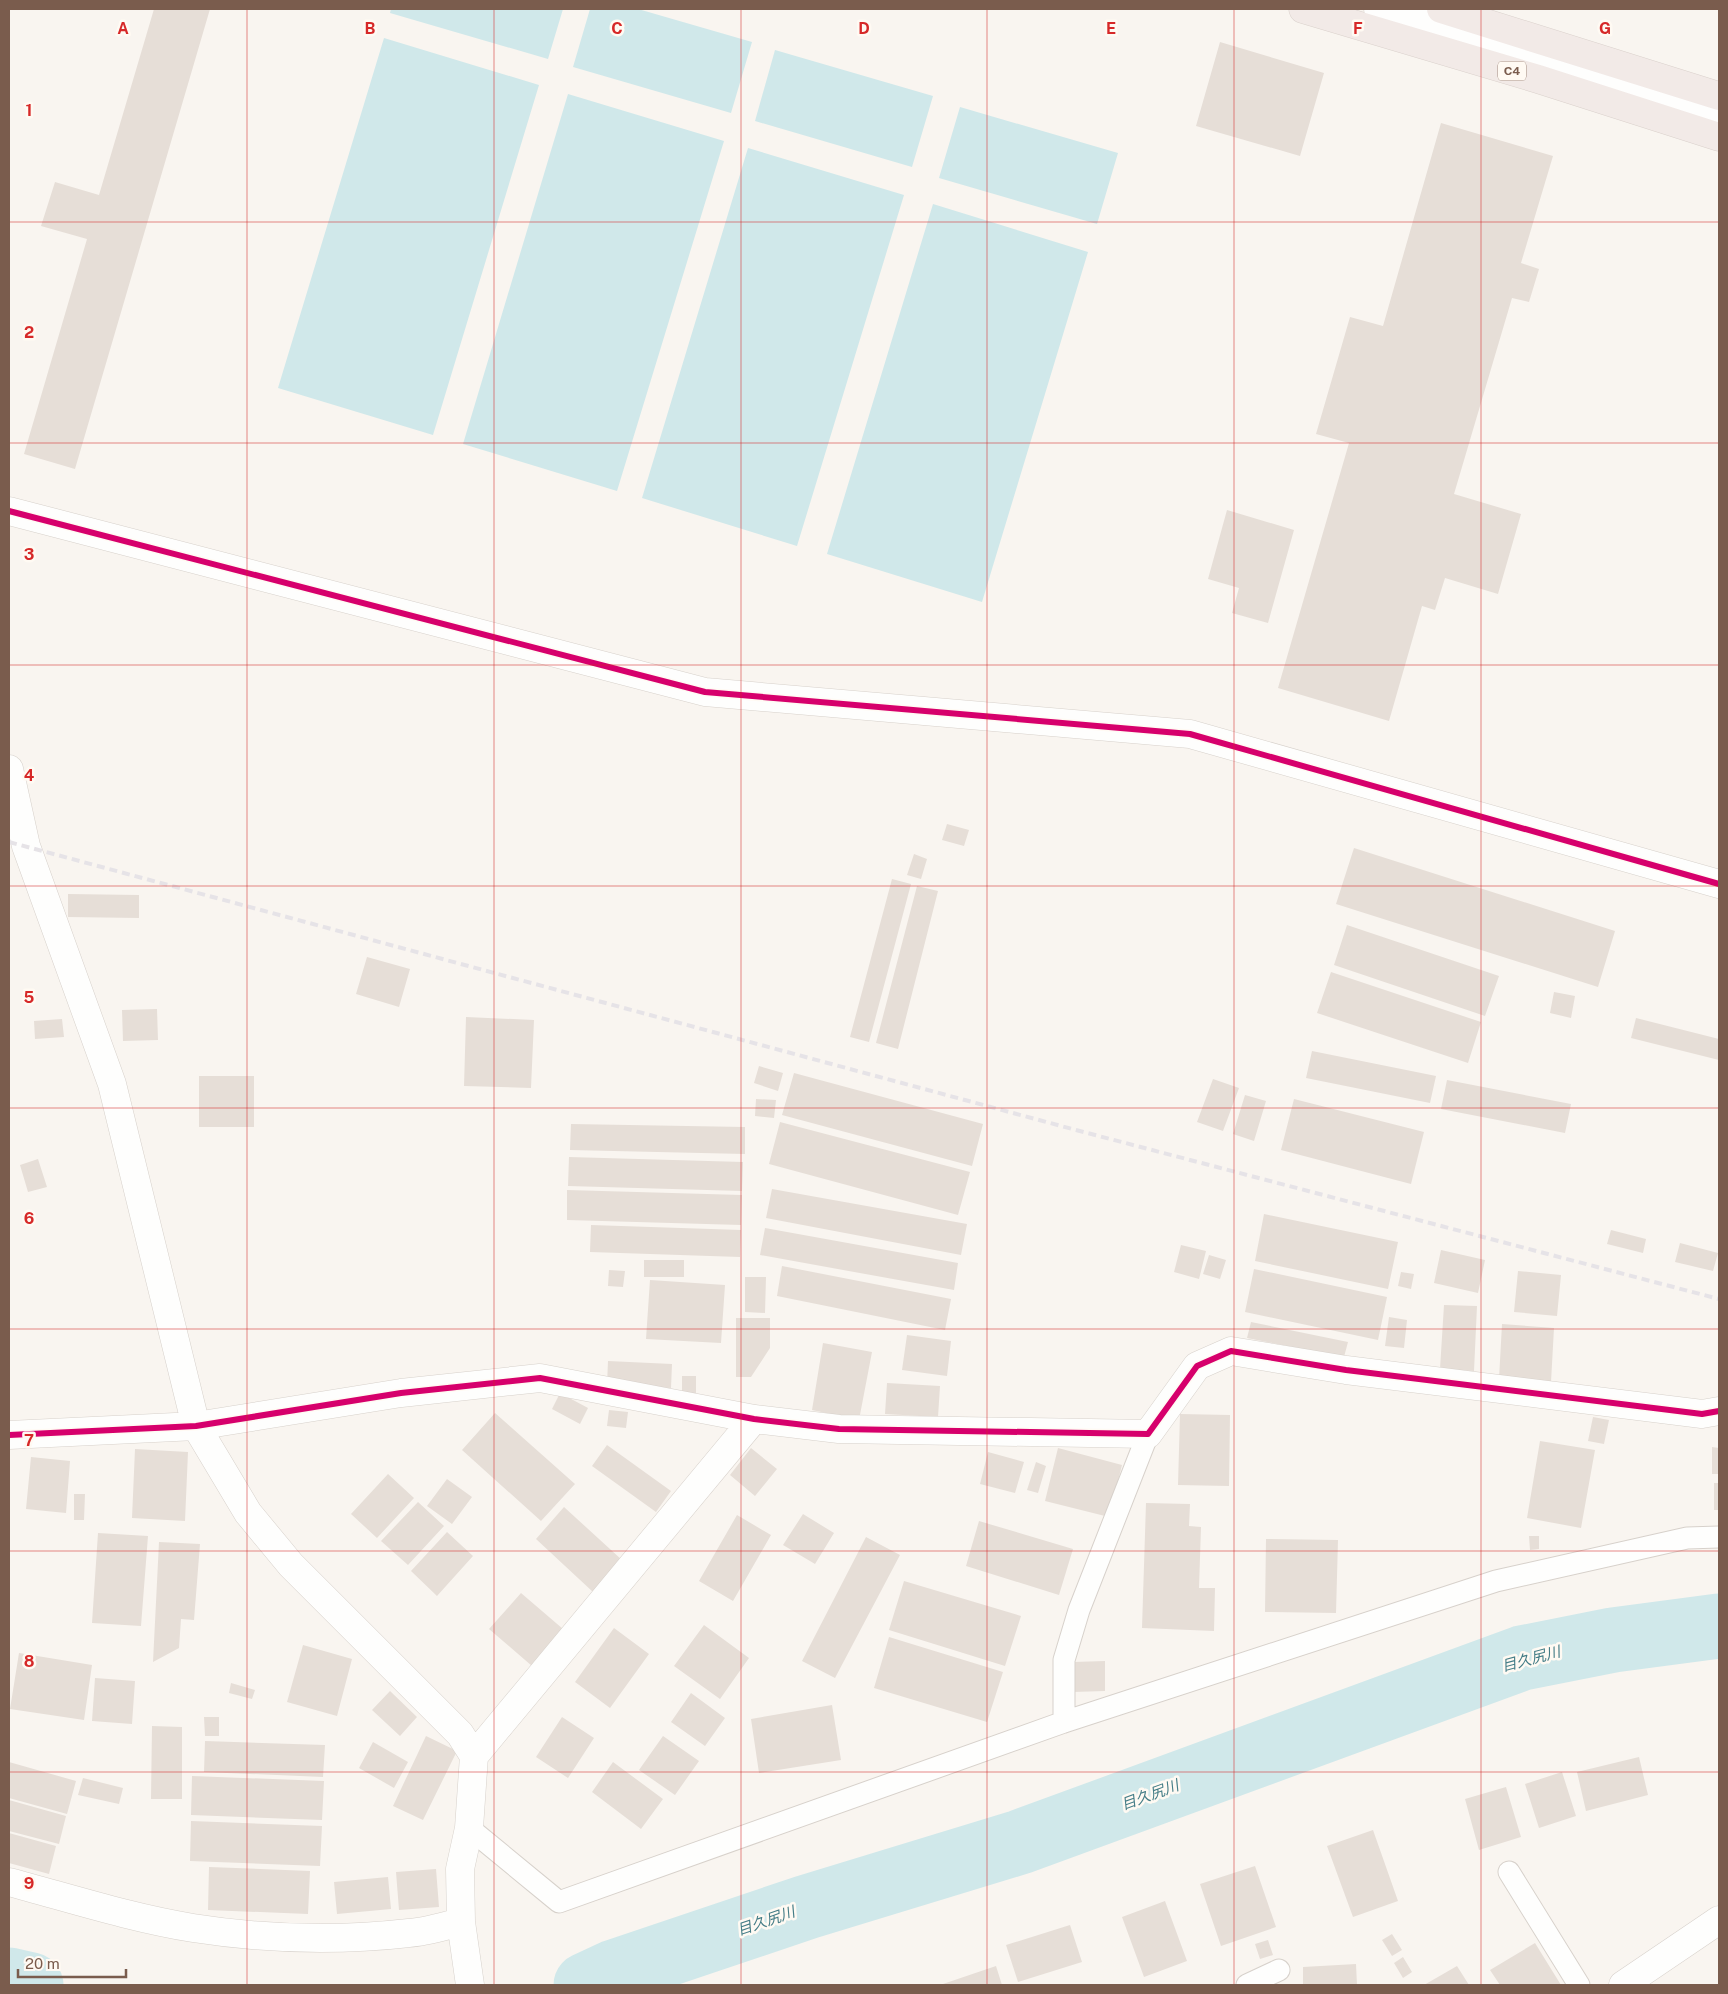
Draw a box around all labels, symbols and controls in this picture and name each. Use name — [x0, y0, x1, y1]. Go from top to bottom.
text: A — [117, 19, 129, 38]
text: B — [365, 19, 376, 38]
text: C — [611, 19, 623, 38]
text: D — [858, 19, 870, 38]
text: E — [1106, 19, 1116, 38]
text: F — [1353, 19, 1363, 38]
text: G — [1599, 19, 1611, 38]
road number: C4 — [1498, 61, 1526, 80]
text: 1 — [26, 101, 32, 120]
text: 2 — [24, 323, 34, 342]
text: 3 — [24, 545, 34, 564]
text: 4 — [24, 766, 35, 785]
text: 5 — [24, 988, 35, 1007]
text: 6 — [24, 1209, 34, 1228]
text: 7 — [24, 1431, 34, 1450]
water label: 目久尻川 — [1500, 1642, 1564, 1674]
text: 8 — [24, 1652, 35, 1671]
water label: 目久尻川 — [1119, 1776, 1183, 1813]
text: 9 — [24, 1874, 34, 1893]
water label: 目久尻川 — [735, 1902, 799, 1938]
scale bar — [18, 1946, 125, 1978]
text: 20 m — [25, 1955, 60, 1972]

